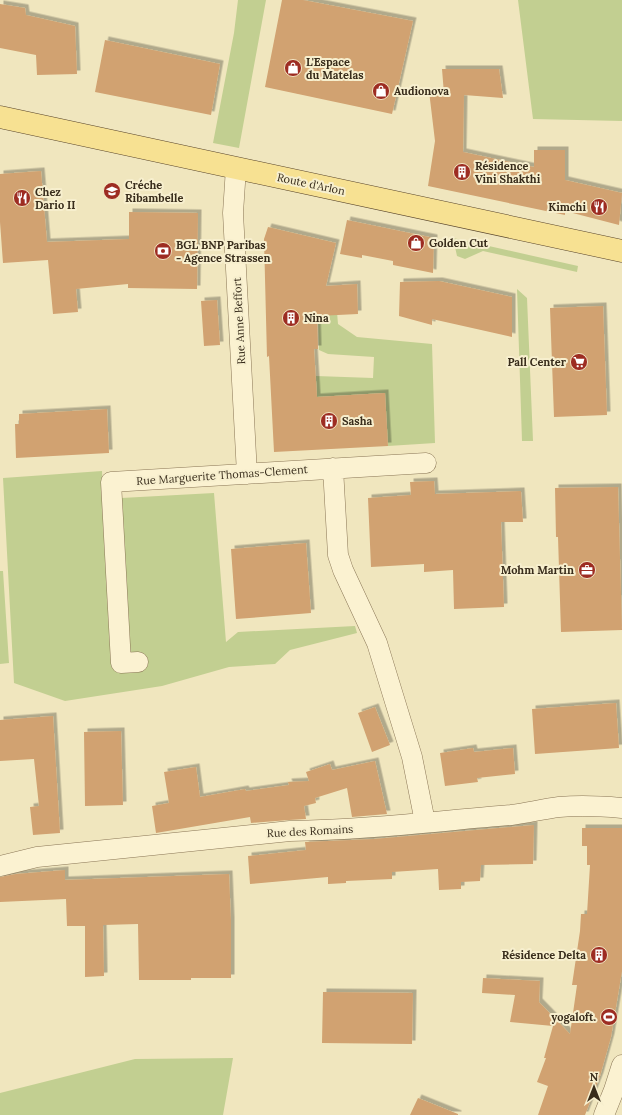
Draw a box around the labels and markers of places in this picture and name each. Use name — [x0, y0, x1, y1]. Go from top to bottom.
place label: L'Espace du Matelas — [306, 55, 364, 82]
shop icon: L'Espace du Matelas — [283, 58, 303, 78]
shop icon: Audionova — [371, 81, 391, 101]
place label: Audionova — [394, 84, 449, 98]
place label: Résidence Vini Shakthi — [475, 159, 541, 186]
building icon: Résidence Vini Shakthi — [452, 162, 472, 182]
place label: Créche Ribambelle — [125, 178, 183, 205]
school or university icon: Créche Ribambelle — [102, 181, 122, 201]
place label: Chez Dario II — [35, 185, 76, 212]
restaurant icon: Chez Dario II — [12, 188, 32, 208]
restaurant icon: Kimchi — [589, 197, 609, 217]
place label: Kimchi — [548, 200, 586, 214]
shop icon: Golden Cut — [406, 233, 426, 253]
place label: Golden Cut — [429, 236, 489, 250]
place label: BGL BNP Paribas - Agence Strassen — [176, 238, 271, 265]
bank icon: BGL BNP Paribas - Agence Strassen — [153, 241, 173, 261]
building icon: Nina — [281, 308, 301, 328]
place label: Nina — [304, 311, 329, 325]
supermarket icon: Pall Center — [569, 352, 589, 372]
place label: Pall Center — [507, 355, 567, 369]
building icon: Sasha — [319, 411, 339, 431]
place label: Sasha — [342, 414, 373, 428]
office icon: Mohm Martin — [577, 560, 597, 580]
place label: Mohm Martin — [501, 563, 574, 577]
building icon: Résidence Delta — [589, 945, 609, 965]
place label: Résidence Delta — [502, 948, 586, 962]
sports icon: yogaloft. — [599, 1007, 619, 1027]
place label: yogaloft. — [551, 1010, 596, 1024]

